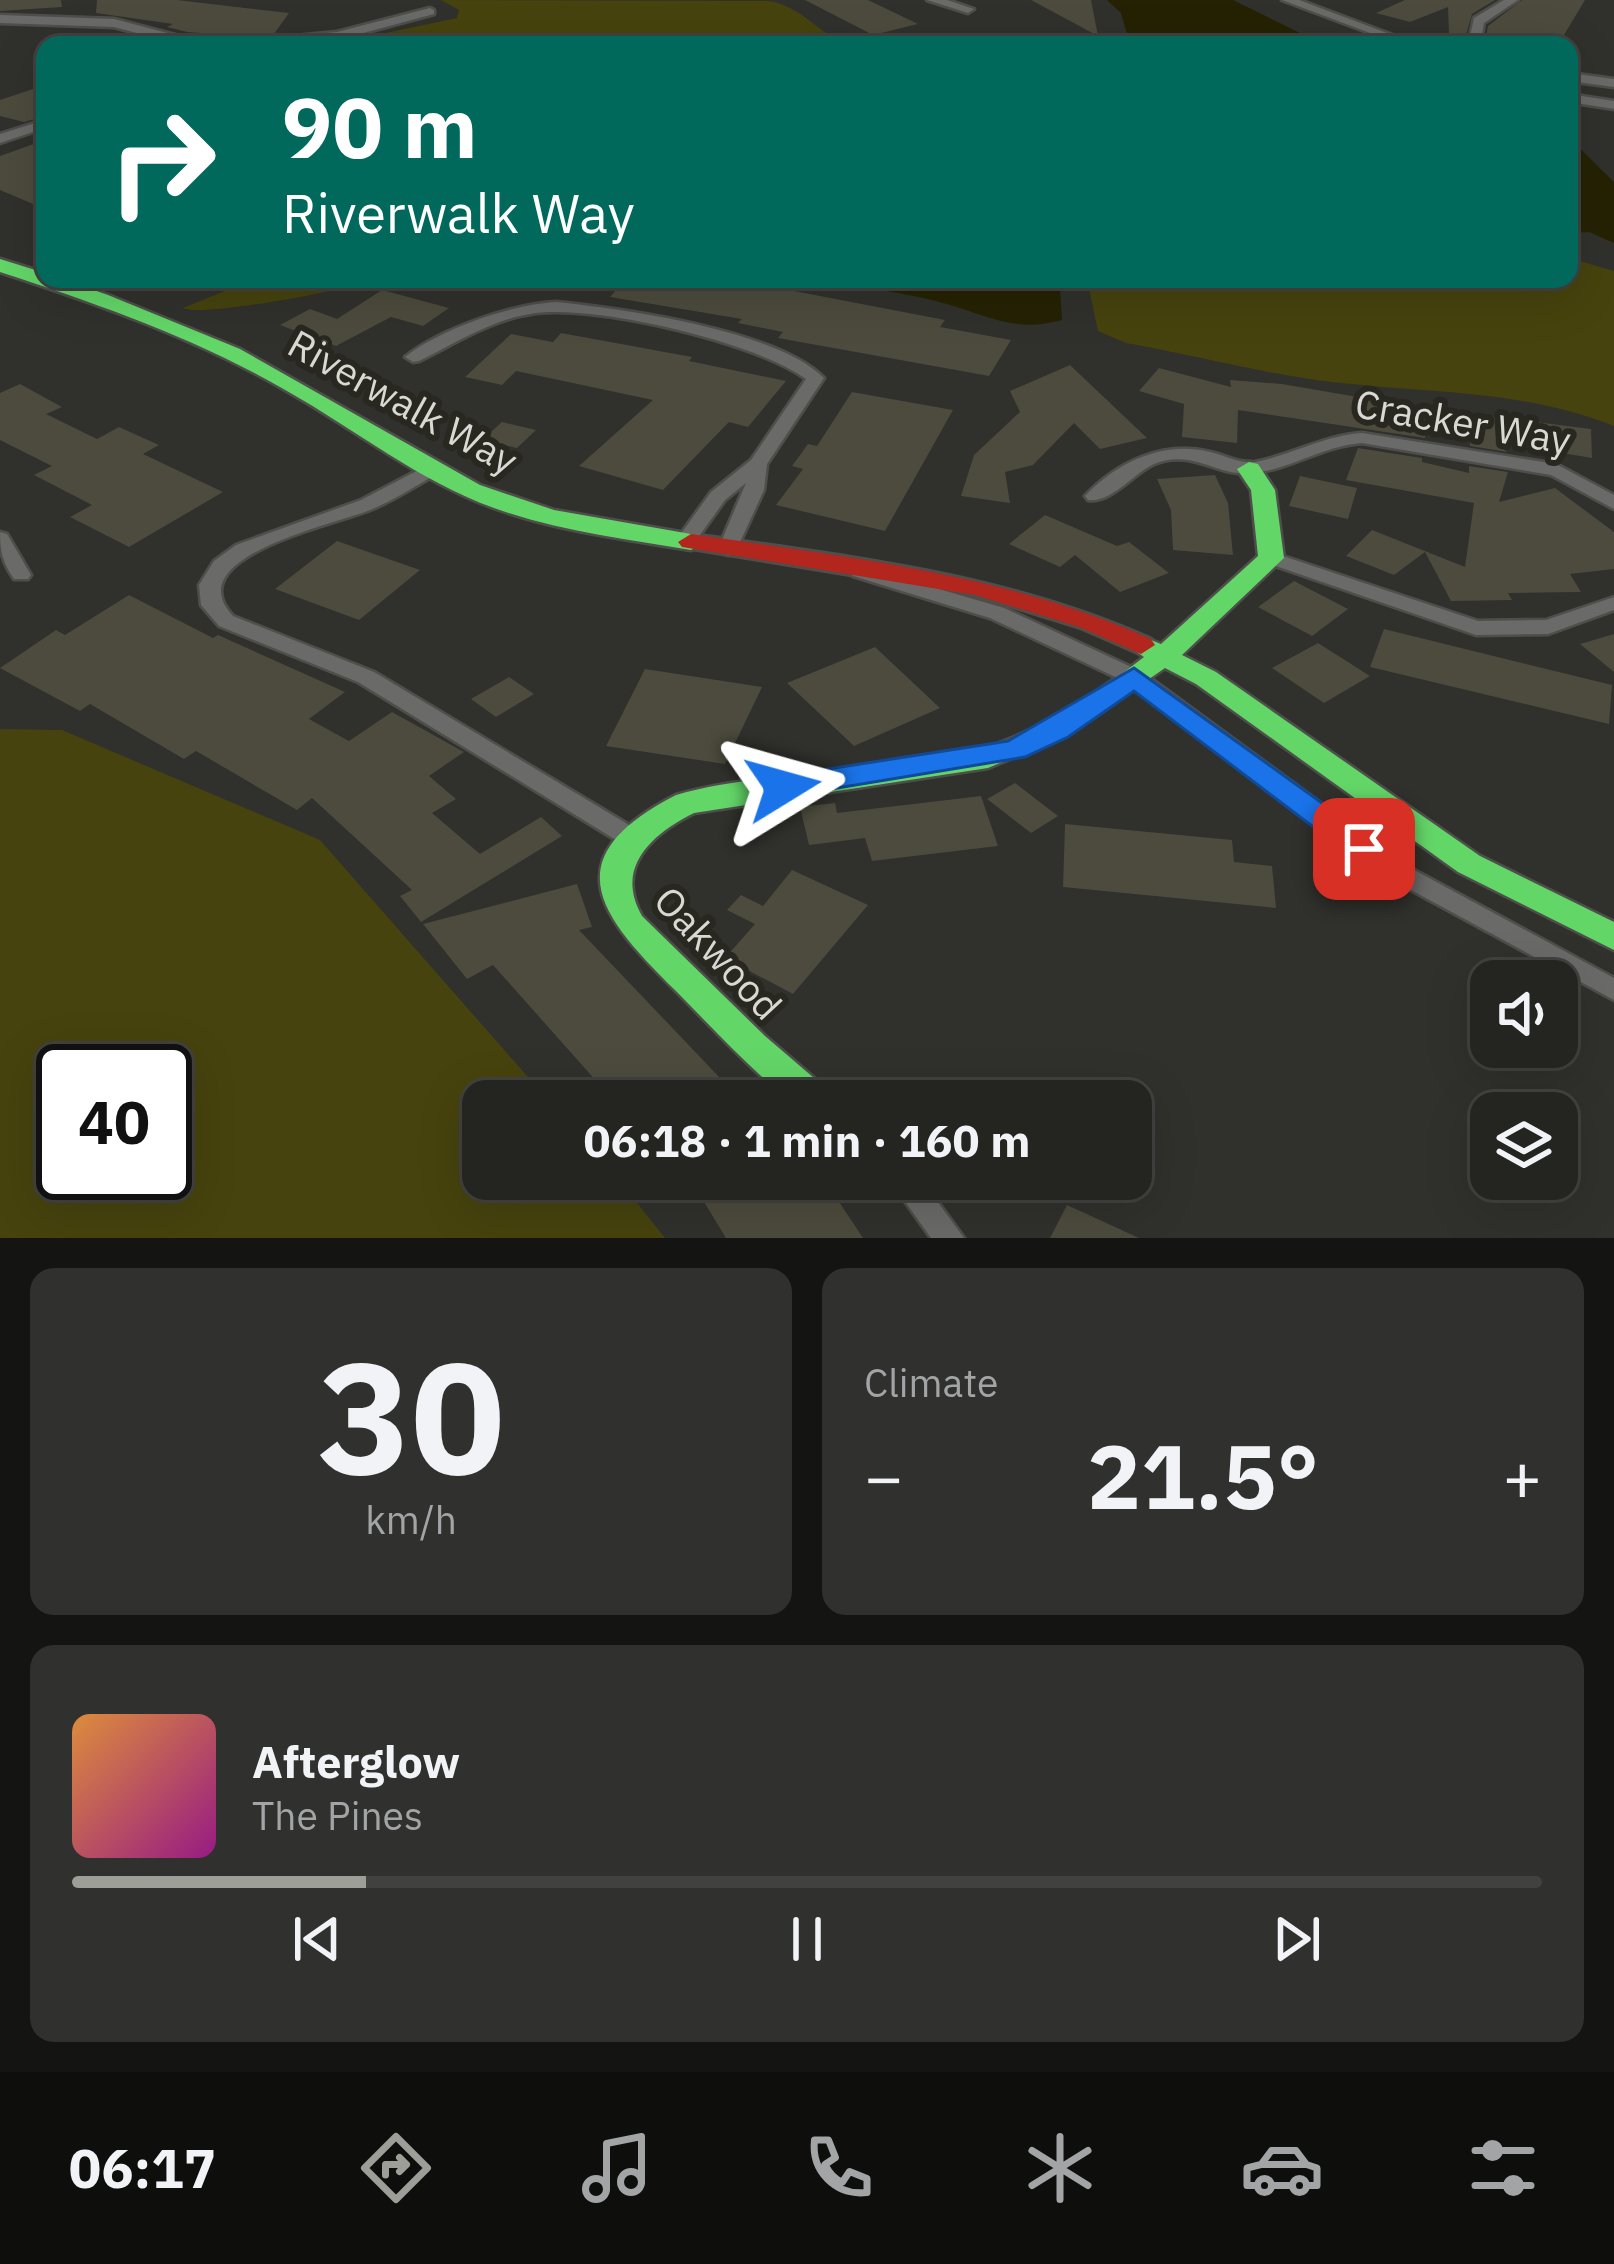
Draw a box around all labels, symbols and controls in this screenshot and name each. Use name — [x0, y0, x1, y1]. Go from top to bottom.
text: 90 m — [282, 72, 478, 181]
icon: right — [84, 84, 240, 240]
text: Riverwalk Way — [282, 178, 635, 248]
street label: Riverwalk Way — [279, 318, 527, 486]
street label: Cracker Way — [1351, 377, 1575, 466]
position arrow — [720, 724, 846, 850]
pin — [1313, 798, 1415, 900]
icon: arrive — [1331, 816, 1397, 882]
street label: Oakwood — [643, 875, 793, 1030]
map controls — [1470, 960, 1578, 1200]
button: sound — [1470, 960, 1578, 1068]
speed limit sign: 40 — [36, 1044, 192, 1200]
button: layers — [1470, 1092, 1578, 1200]
text: 06:18 · 1 min · 160 m — [584, 1111, 1030, 1169]
text: 30 — [317, 1314, 505, 1517]
text: Climate — [864, 1357, 998, 1408]
text: 21.5° — [1087, 1417, 1319, 1534]
text: − — [864, 1433, 904, 1519]
text: + — [1502, 1433, 1542, 1519]
text: km/h — [365, 1494, 457, 1545]
text: Afterglow — [252, 1732, 460, 1790]
text: The Pines — [252, 1790, 423, 1841]
icon: previous — [284, 1906, 350, 1972]
icon: pause — [774, 1906, 840, 1972]
icon: next — [1264, 1906, 1330, 1972]
icon: directions — [354, 2126, 438, 2210]
icon: music — [575, 2126, 659, 2210]
icon: phone — [797, 2126, 881, 2210]
icon: climate — [1018, 2126, 1102, 2210]
icon: car — [1240, 2126, 1324, 2210]
icon: filters — [1461, 2126, 1545, 2210]
text: 06:17 — [69, 2133, 216, 2203]

